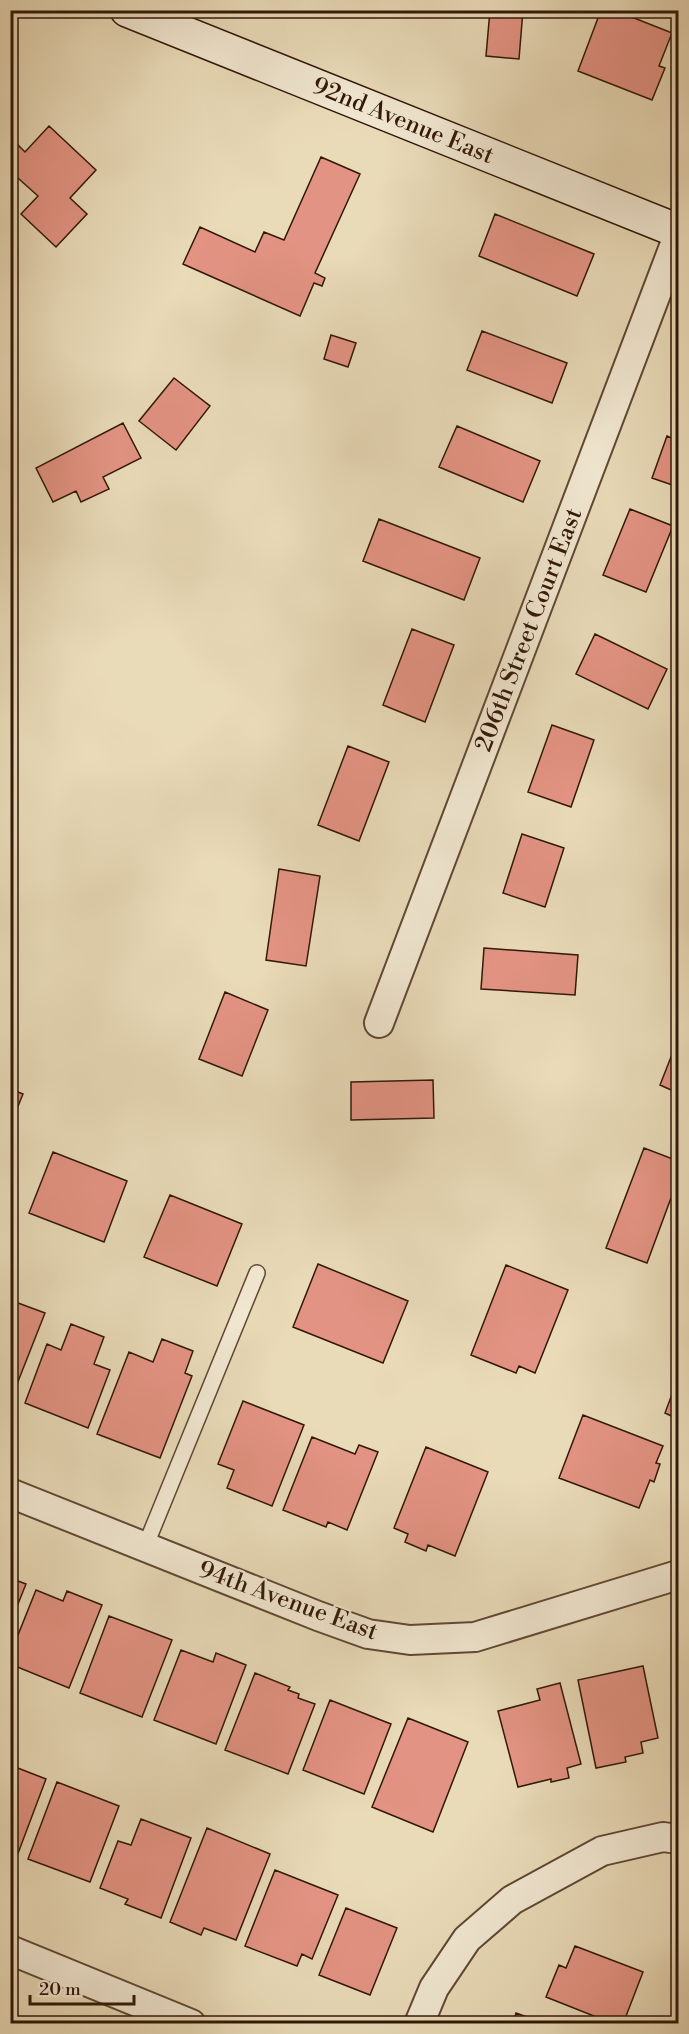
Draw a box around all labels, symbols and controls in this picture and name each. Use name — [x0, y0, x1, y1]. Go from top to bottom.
street label: 92nd Avenue East — [308, 71, 499, 171]
street label: 206th Street Court East — [469, 504, 589, 756]
street label: 94th Avenue East — [194, 1555, 382, 1648]
scale bar — [30, 1968, 134, 2006]
text: 20 m — [39, 1978, 81, 2001]

